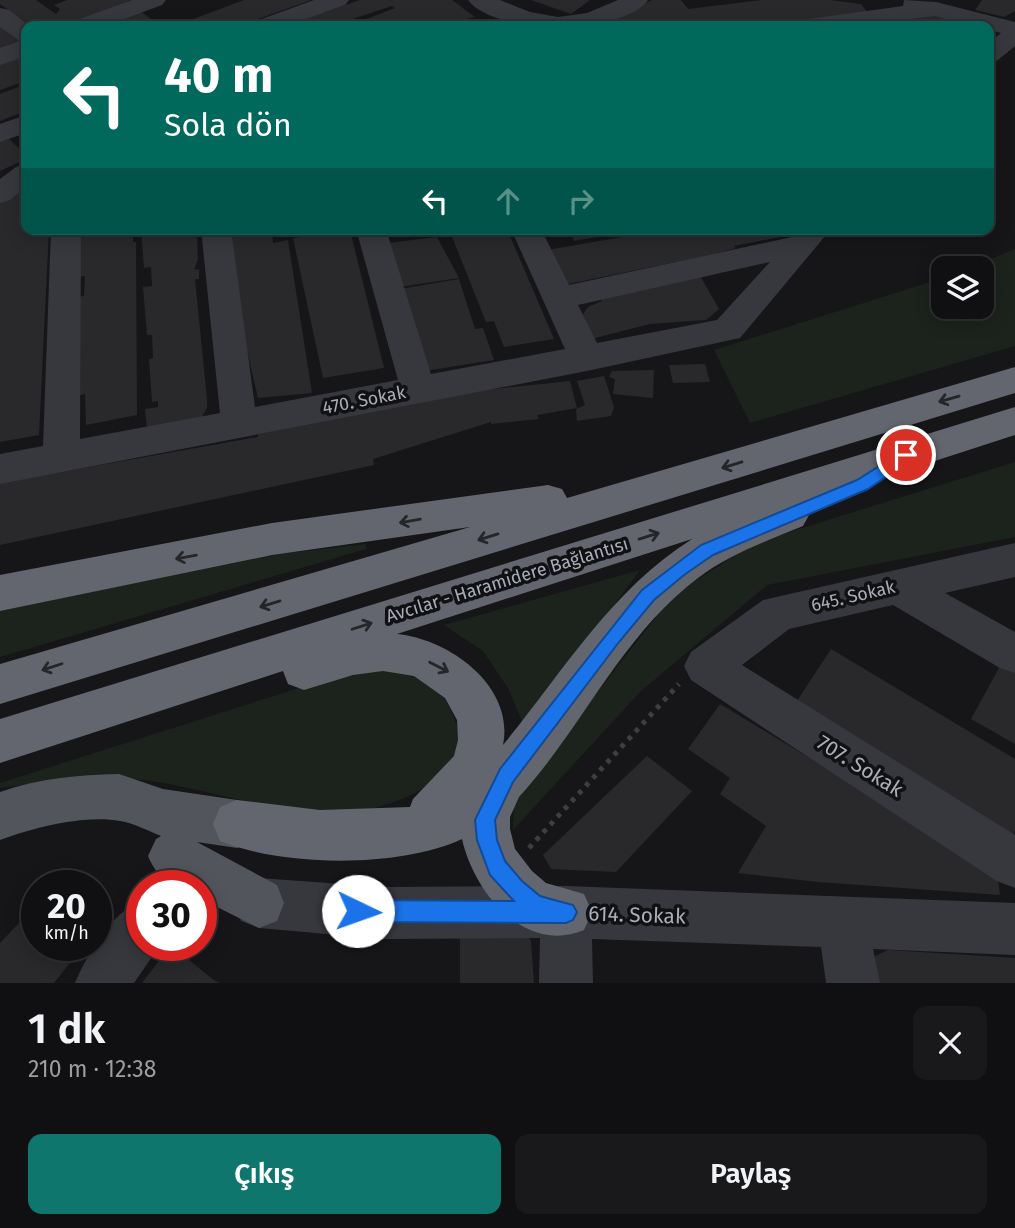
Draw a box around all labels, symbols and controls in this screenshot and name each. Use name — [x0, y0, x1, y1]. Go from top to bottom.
text: 40 m — [164, 46, 273, 105]
icon: left — [49, 49, 140, 140]
text: Sola dön — [164, 106, 292, 144]
icon: left — [416, 182, 454, 220]
icon: ahead — [489, 182, 527, 220]
icon: right — [562, 182, 600, 220]
map controls — [931, 256, 994, 319]
button: layers — [931, 256, 994, 319]
street label: 470. Sokak — [321, 381, 408, 419]
one-way arrow — [939, 393, 961, 406]
pin — [876, 425, 936, 485]
icon: arrive — [887, 436, 925, 474]
one-way arrow — [721, 459, 743, 472]
one-way arrow — [399, 515, 422, 528]
one-way arrow — [638, 528, 660, 541]
one-way arrow — [477, 532, 499, 545]
street label: Avcılar - Haramidere Bağlantısı — [383, 533, 631, 627]
one-way arrow — [175, 551, 198, 565]
street label: 645. Sokak — [809, 576, 898, 616]
one-way arrow — [260, 598, 282, 611]
one-way arrow — [351, 619, 373, 631]
one-way arrow — [428, 661, 449, 675]
one-way arrow — [41, 662, 63, 674]
street label: 707. Sokak — [812, 729, 908, 803]
speed limit sign: 30 — [126, 870, 217, 961]
position arrow — [321, 874, 395, 948]
text: 20 — [47, 885, 86, 927]
street label: 614. Sokak — [588, 900, 686, 930]
text: km/h — [44, 922, 89, 944]
text: 1 dk — [28, 1004, 105, 1054]
button: close — [913, 1006, 987, 1080]
text: 210 m · 12:38 — [28, 1055, 156, 1083]
button: Çıkış — [28, 1134, 501, 1214]
button: Paylaş — [515, 1134, 987, 1214]

